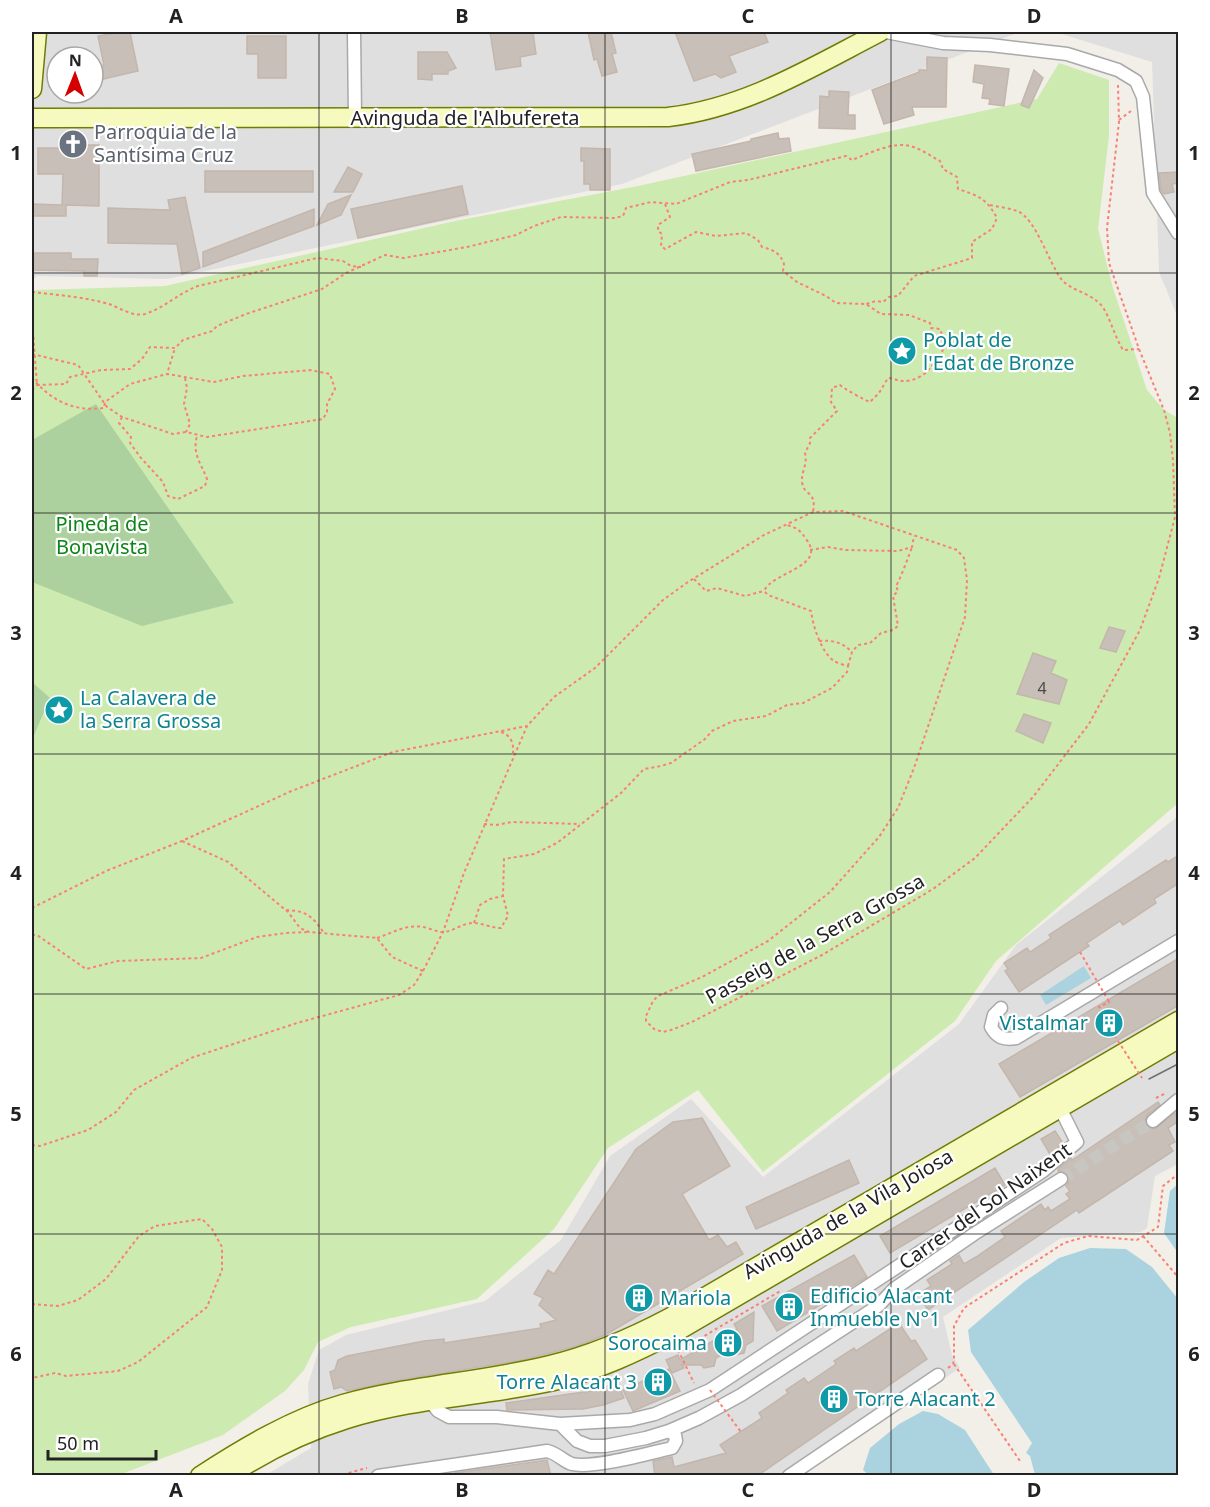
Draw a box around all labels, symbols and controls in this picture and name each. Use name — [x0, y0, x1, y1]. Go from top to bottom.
text: A — [169, 2, 183, 29]
text: B — [455, 2, 469, 29]
text: C — [742, 2, 755, 29]
text: D — [1027, 2, 1041, 29]
north arrow — [45, 45, 105, 105]
text: N — [69, 49, 82, 71]
street label: Avinguda de l'Albufereta — [350, 104, 580, 131]
place label: Parroquia de la Santísima Cruz — [94, 118, 237, 168]
church icon: Parroquia de la Santísima Cruz — [57, 128, 89, 160]
text: 1 — [10, 139, 22, 166]
text: 1 — [1188, 139, 1200, 166]
place label: Poblat de l'Edat de Bronze — [923, 326, 1075, 376]
place icon: Poblat de l'Edat de Bronze — [886, 335, 918, 367]
text: 2 — [10, 379, 22, 406]
text: 2 — [1188, 379, 1200, 406]
park label: Pineda de Bonavista — [55, 510, 149, 560]
text: 3 — [10, 619, 22, 646]
text: 3 — [1188, 619, 1200, 646]
house number: 4 — [1037, 677, 1047, 699]
place label: La Calavera de la Serra Grossa — [80, 684, 221, 734]
place icon: La Calavera de la Serra Grossa — [43, 694, 75, 726]
text: 4 — [10, 859, 22, 886]
text: 4 — [1188, 859, 1200, 886]
street label: Passeig de la Serra Grossa — [700, 867, 929, 1010]
building icon: Vistalmar — [1093, 1007, 1125, 1039]
place label: Vistalmar — [999, 1009, 1088, 1036]
text: 5 — [10, 1100, 22, 1127]
text: 5 — [1188, 1100, 1200, 1127]
street label: Carrer del Sol Naixent — [893, 1136, 1076, 1275]
street label: Avinguda de la Vila Joiosa — [738, 1142, 958, 1285]
building icon: Mariola — [623, 1282, 655, 1314]
place label: Edificio Alacant Inmueble N°1 — [810, 1282, 952, 1332]
place label: Mariola — [660, 1284, 731, 1311]
building icon: Edificio Alacant Inmueble N°1 — [773, 1291, 805, 1323]
building icon: Sorocaima — [712, 1327, 744, 1359]
place label: Sorocaima — [608, 1329, 707, 1356]
text: 6 — [10, 1340, 22, 1367]
text: 6 — [1188, 1340, 1200, 1367]
building icon: Torre Alacant 3 — [642, 1366, 674, 1398]
place label: Torre Alacant 3 — [496, 1368, 637, 1395]
building icon: Torre Alacant 2 — [818, 1383, 850, 1415]
place label: Torre Alacant 2 — [855, 1385, 996, 1412]
scale bar — [48, 1423, 156, 1461]
text: 50 m — [57, 1431, 99, 1455]
text: A — [169, 1476, 183, 1503]
text: B — [455, 1476, 469, 1503]
text: C — [742, 1476, 755, 1503]
text: D — [1027, 1476, 1041, 1503]

